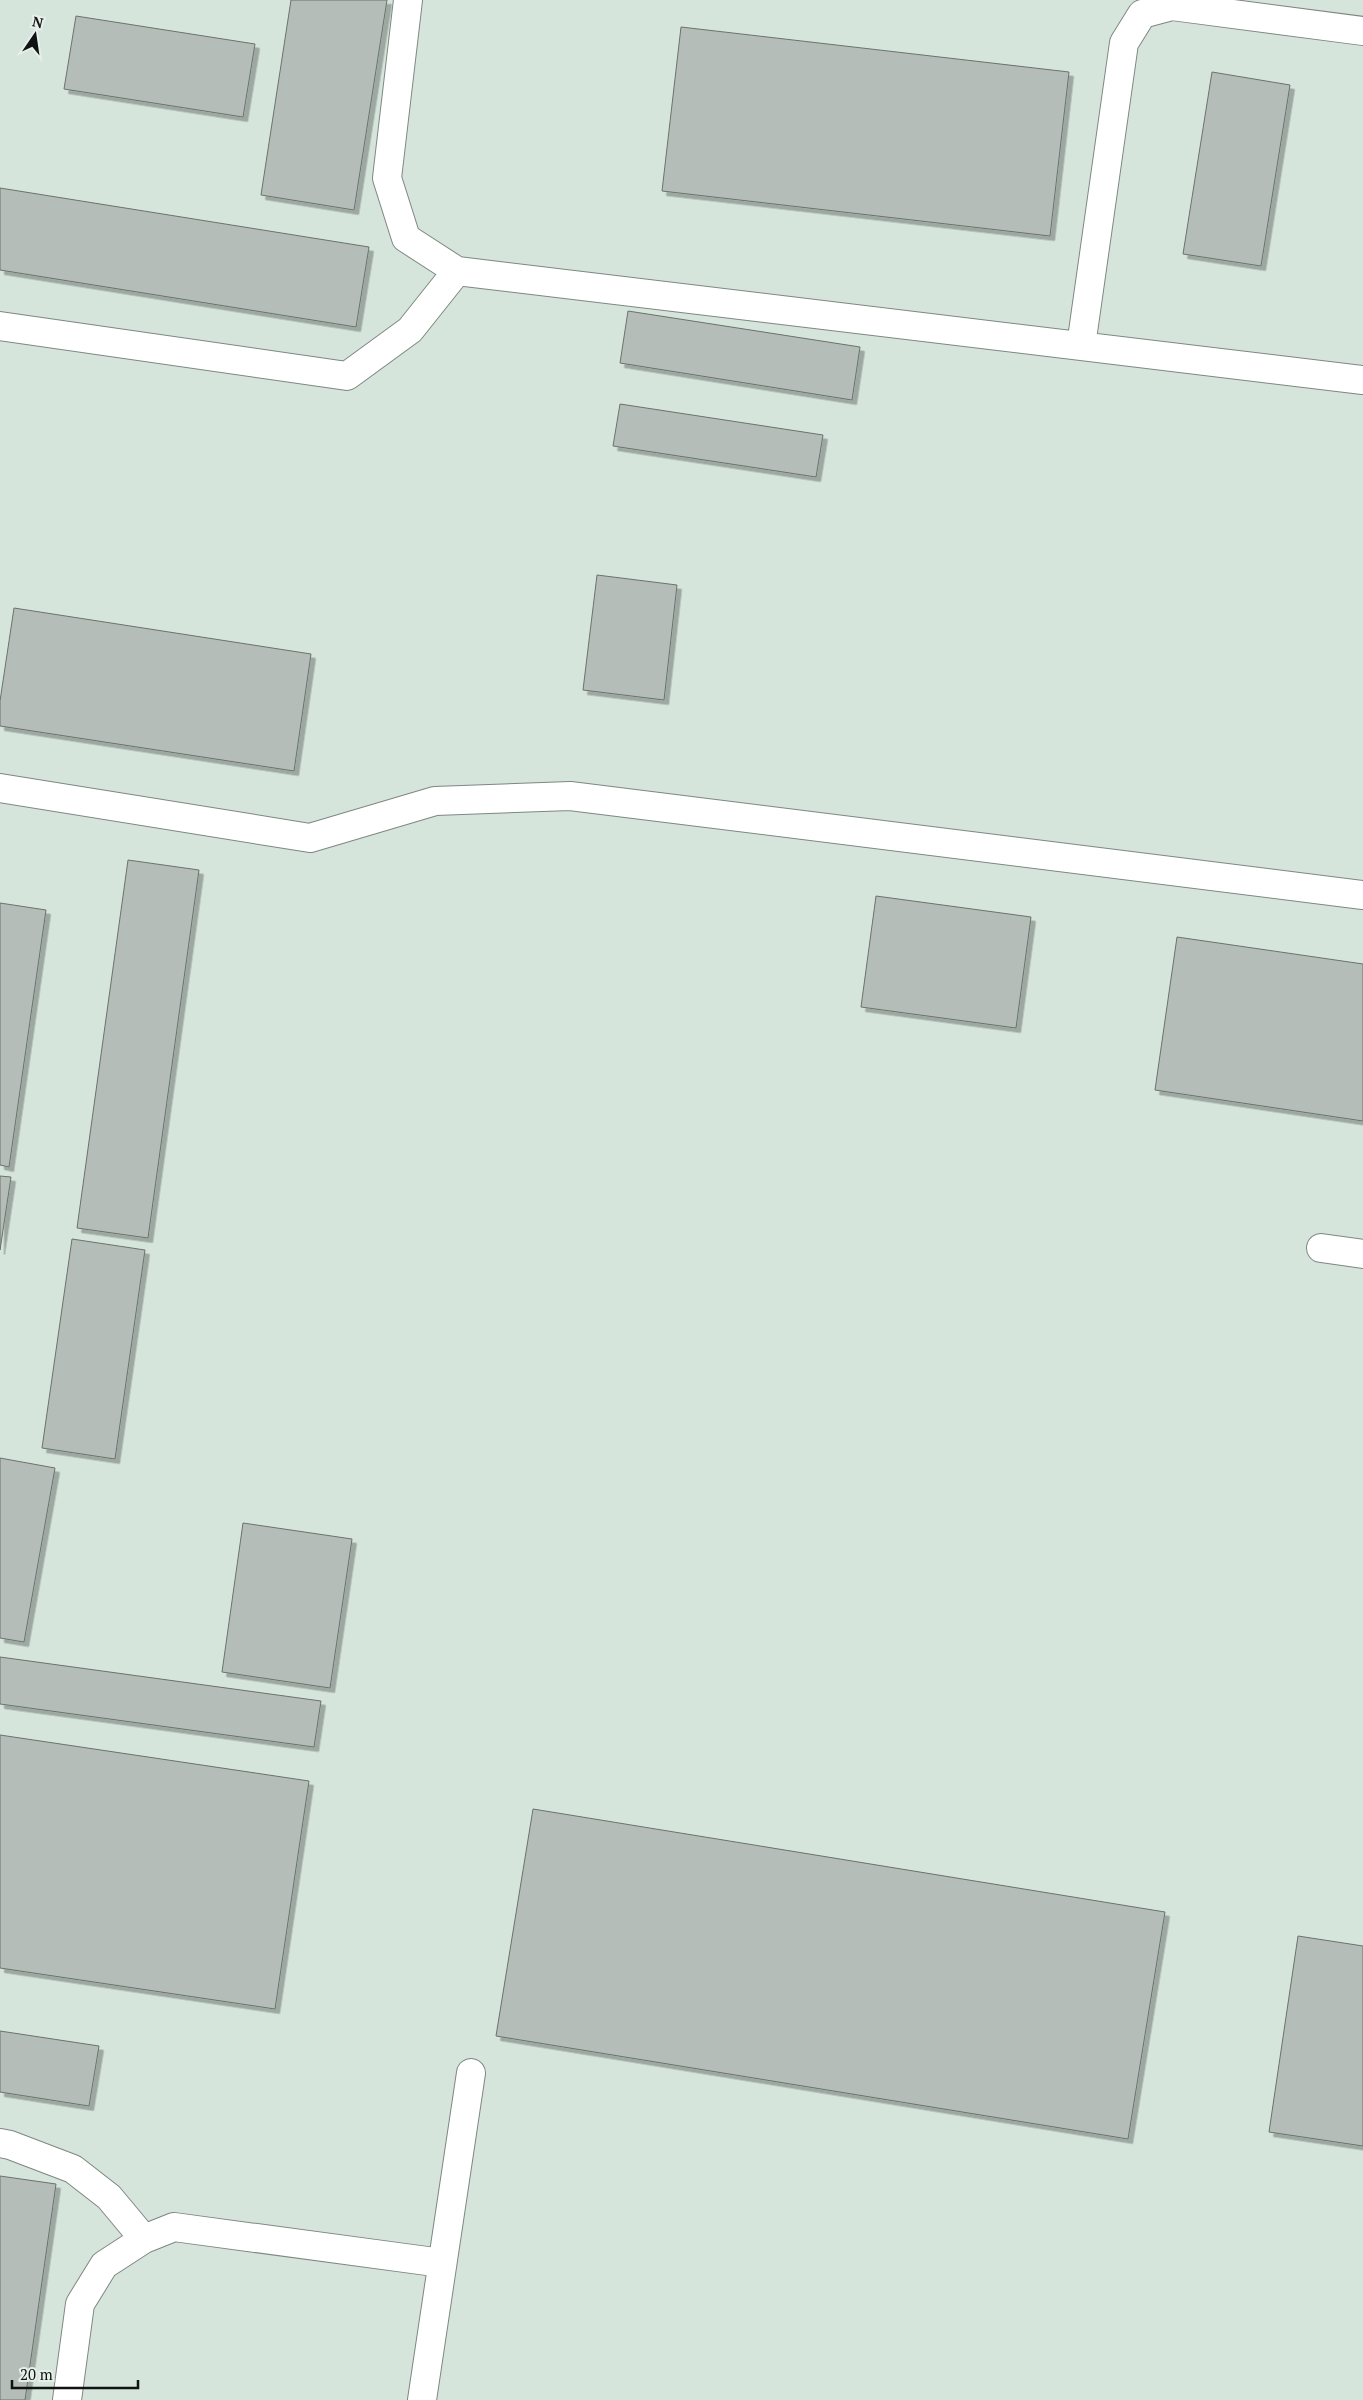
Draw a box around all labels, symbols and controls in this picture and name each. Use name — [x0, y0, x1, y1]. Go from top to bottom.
north arrow — [10, 10, 60, 60]
text: N — [31, 11, 46, 32]
scale bar — [12, 2358, 139, 2390]
text: 20 m — [20, 2364, 53, 2384]

